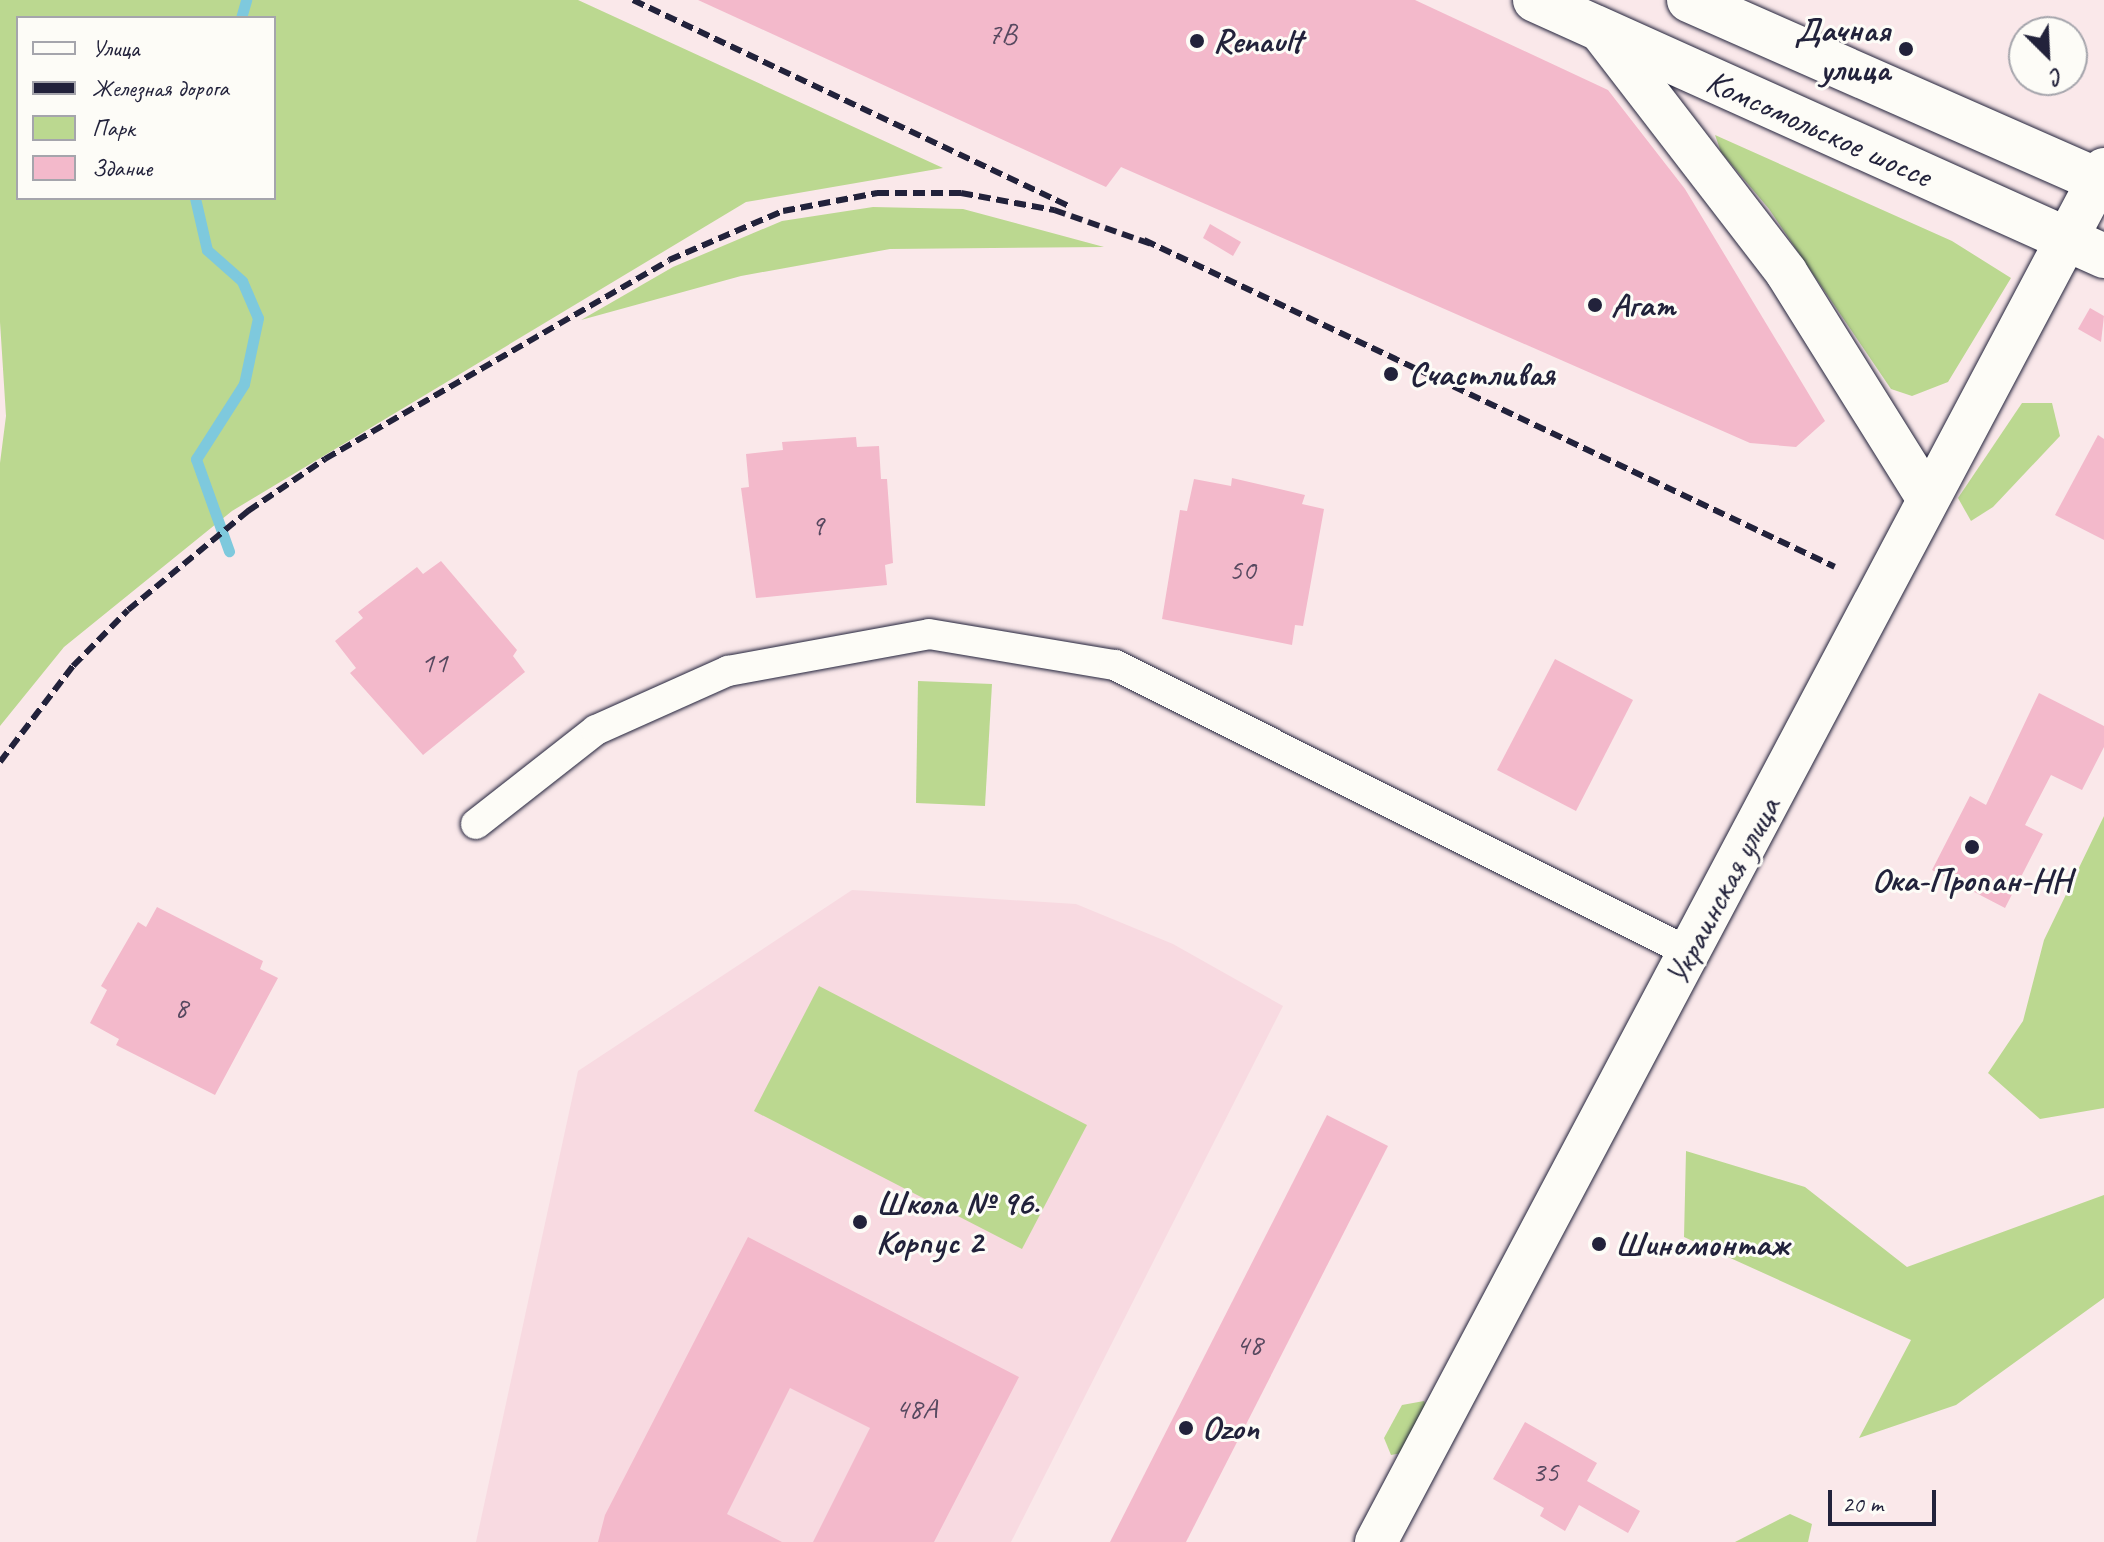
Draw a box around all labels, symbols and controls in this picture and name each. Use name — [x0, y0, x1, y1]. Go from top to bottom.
place label: Дачная улица — [1794, 9, 1890, 88]
house number: 7В — [988, 15, 1016, 51]
legend — [16, 16, 276, 200]
north arrow — [2008, 16, 2088, 96]
place label: Renault — [1213, 21, 1302, 61]
marker: Renault — [1188, 32, 1206, 50]
text: Улица — [92, 33, 140, 63]
marker: Дачная улица — [1897, 40, 1915, 58]
street label: Комсомольское шоссе — [1700, 60, 1938, 196]
text: С — [2046, 61, 2068, 91]
text: Железная дорога — [92, 73, 229, 103]
text: Парк — [92, 113, 135, 143]
text: Здание — [92, 153, 152, 183]
place label: Агат — [1611, 285, 1675, 325]
marker: Агат — [1586, 296, 1604, 314]
place label: Счастливая — [1409, 354, 1555, 394]
marker: Счастливая — [1380, 363, 1402, 385]
house number: 9 — [810, 507, 824, 543]
house number: 50 — [1229, 551, 1255, 587]
house number: 11 — [421, 644, 447, 680]
street label: Украинская улица — [1655, 789, 1789, 993]
marker: Ока-Пропан-НН — [1963, 838, 1981, 856]
place label: Ока-Пропан-НН — [1872, 860, 2072, 900]
house number: 8 — [174, 989, 188, 1025]
place label: Школа № 96. Корпус 2 — [876, 1182, 1039, 1262]
marker: Школа № 96. Корпус 2 — [851, 1213, 869, 1231]
place label: Шиномонтаж — [1615, 1224, 1789, 1264]
marker: Шиномонтаж — [1590, 1235, 1608, 1253]
house number: 48 — [1236, 1326, 1262, 1362]
house number: 48А — [895, 1390, 937, 1426]
place label: Ozon — [1202, 1408, 1259, 1448]
marker: Ozon — [1177, 1419, 1195, 1437]
house number: 35 — [1532, 1453, 1558, 1489]
scale bar — [1832, 1474, 1940, 1524]
text: 20 m — [1842, 1489, 1883, 1519]

